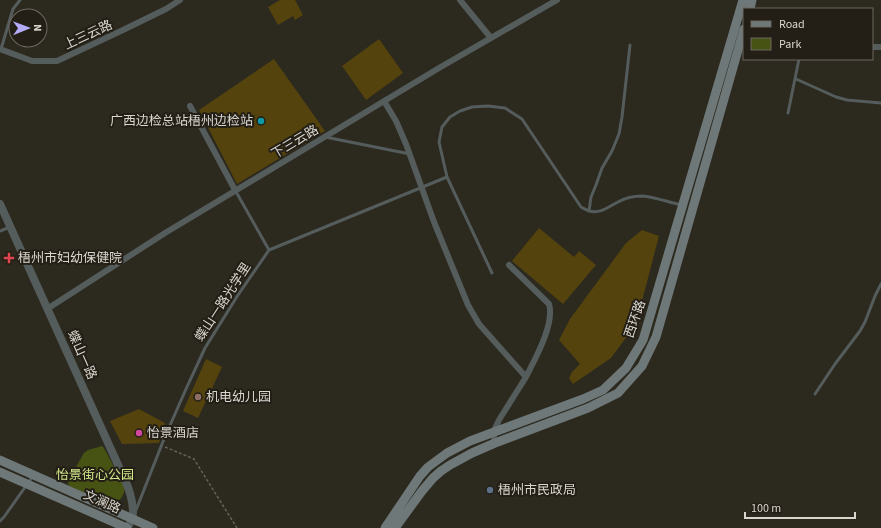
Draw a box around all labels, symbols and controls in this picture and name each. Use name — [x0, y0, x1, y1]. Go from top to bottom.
north arrow — [8, 8, 48, 48]
legend — [743, 8, 873, 60]
street label: 上三云路 — [61, 16, 115, 54]
text: Road — [779, 16, 805, 33]
text: N — [30, 24, 45, 32]
text: Park — [779, 36, 801, 53]
place label: 广西边检总站梧州边检站 — [110, 112, 253, 130]
marker: 广西边检总站梧州边检站 — [256, 116, 266, 126]
street label: 下三云路 — [268, 121, 322, 163]
place label: 梧州市妇幼保健院 — [18, 249, 122, 267]
marker: 梧州市妇幼保健院 — [3, 252, 15, 264]
street label: 蝶山一路光学里 — [191, 259, 255, 345]
street label: 西环路 — [620, 298, 650, 340]
street label: 蝶山一路 — [63, 328, 101, 382]
place label: 机电幼儿园 — [206, 388, 271, 406]
marker: 机电幼儿园 — [193, 392, 203, 402]
place label: 怡景酒店 — [147, 424, 199, 442]
marker: 怡景酒店 — [134, 428, 144, 438]
park label: 怡景街心公园 — [56, 466, 134, 484]
place label: 梧州市民政局 — [498, 481, 576, 499]
marker: 梧州市民政局 — [485, 485, 495, 495]
street label: 文澜路 — [81, 486, 123, 518]
scale bar — [745, 494, 855, 520]
text: 100 m — [751, 500, 781, 517]

